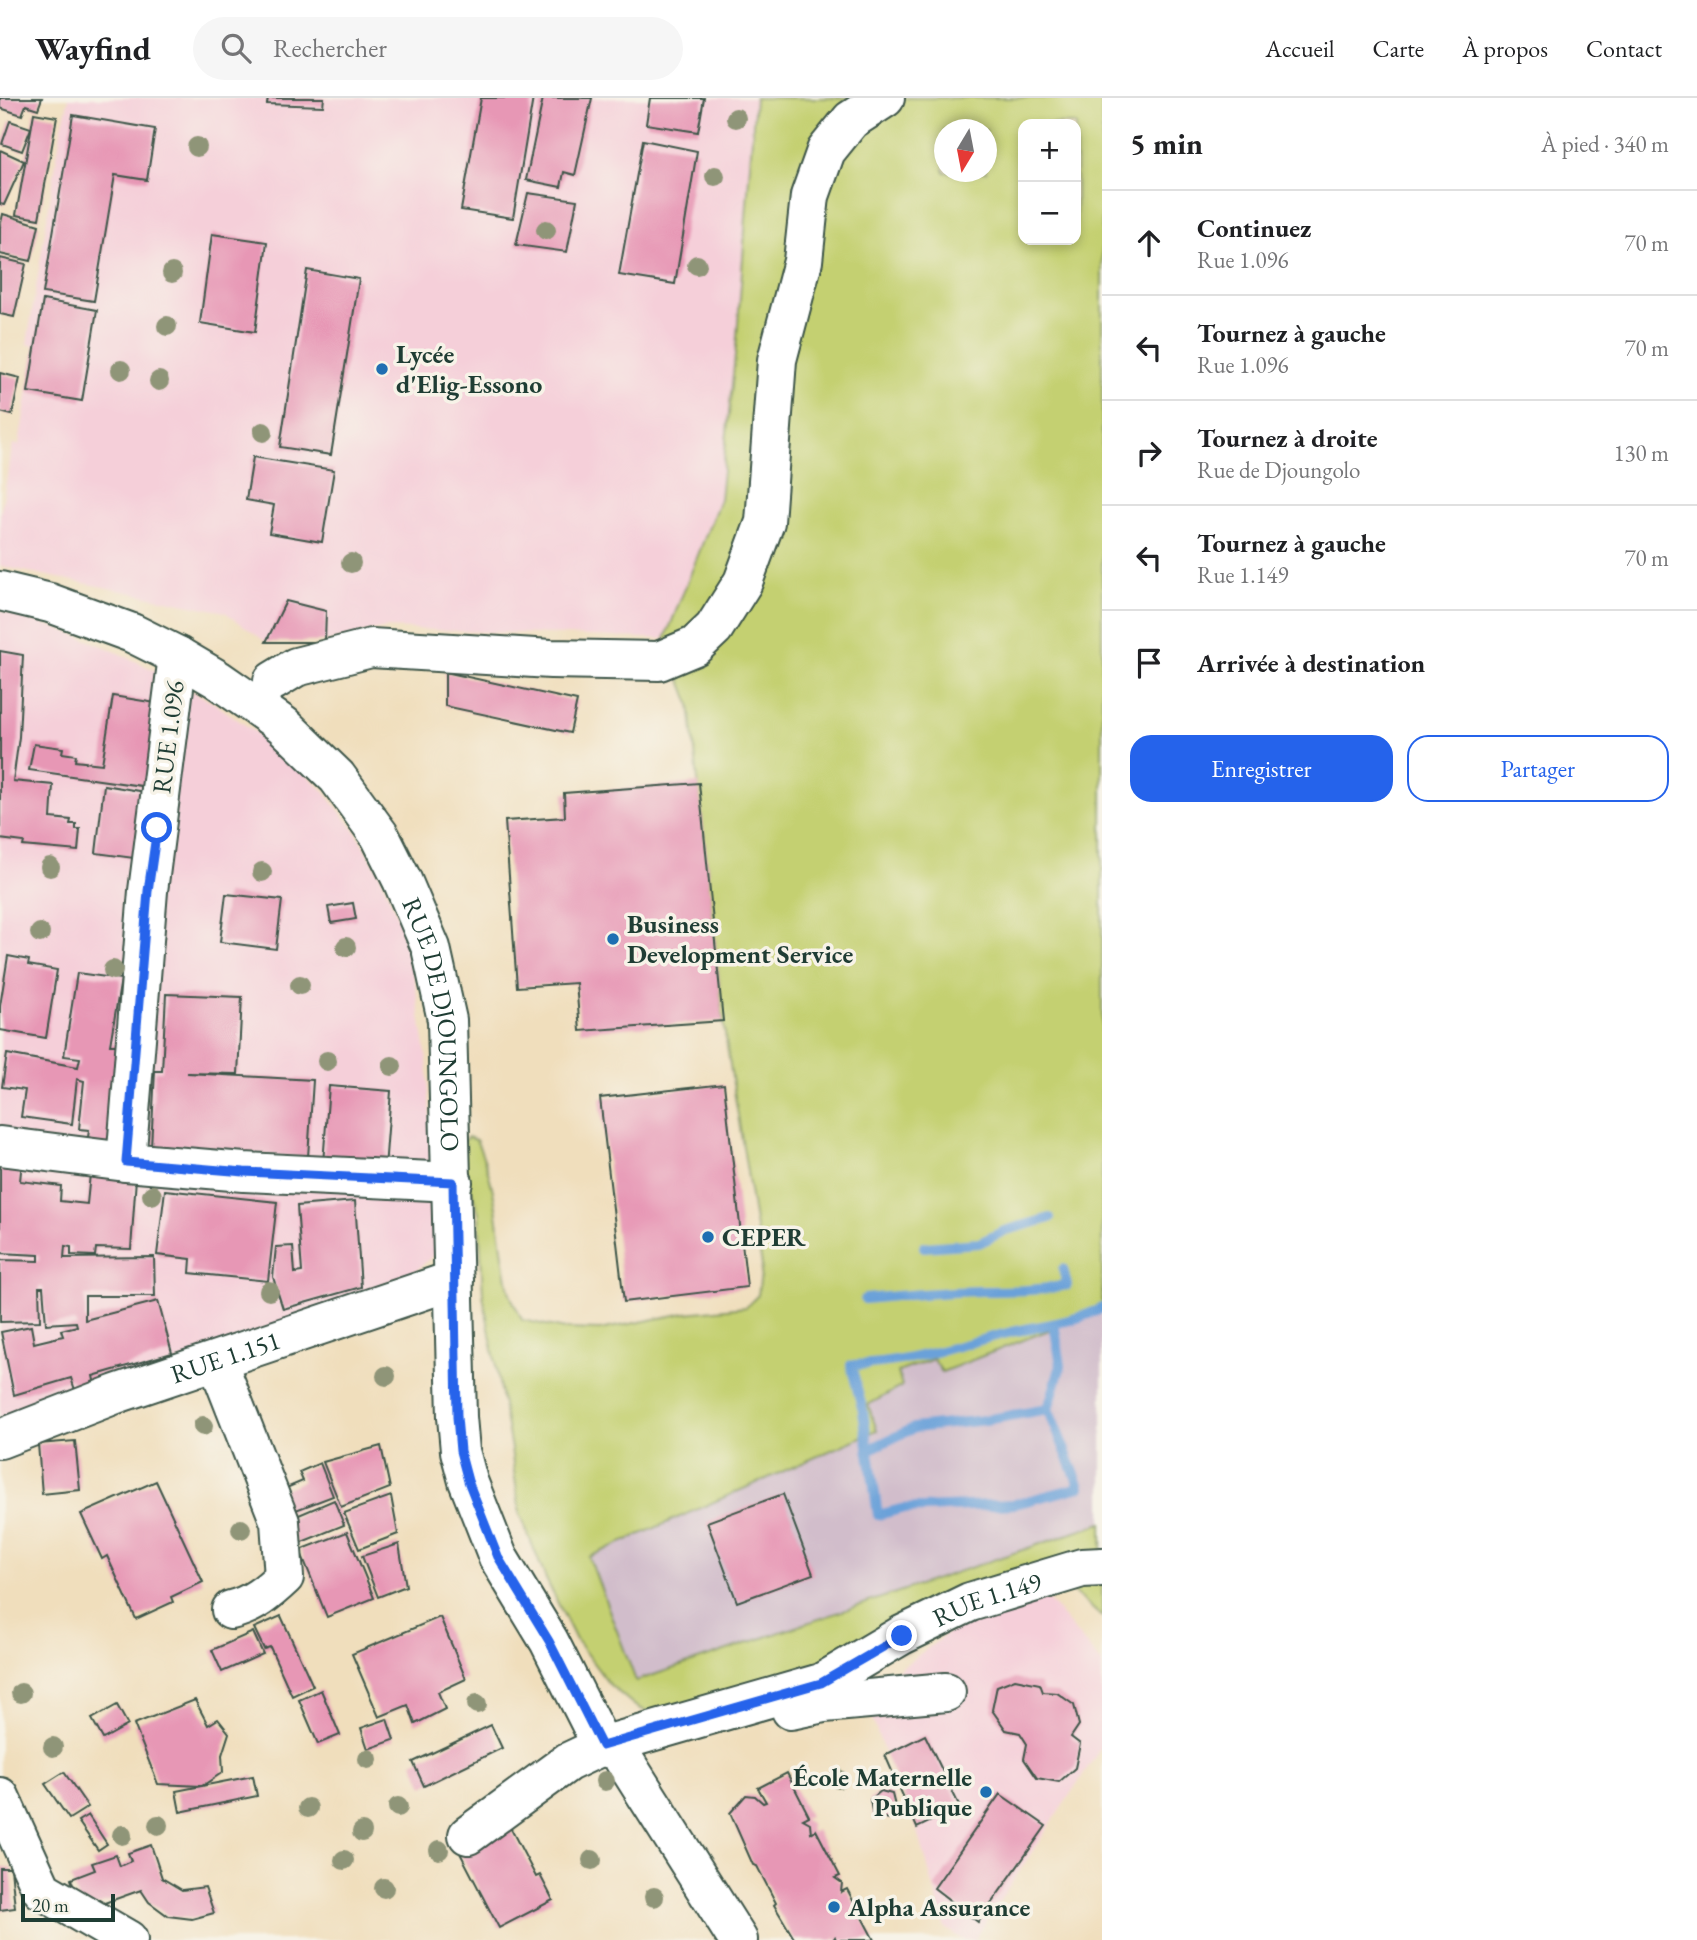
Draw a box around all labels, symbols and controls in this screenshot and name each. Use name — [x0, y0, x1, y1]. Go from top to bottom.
search box — [193, 17, 683, 80]
text: Wayfind — [35, 27, 151, 70]
icon: search — [217, 29, 255, 67]
text: Rechercher — [273, 31, 387, 65]
text: Accueil — [1265, 33, 1335, 64]
text: Carte — [1373, 33, 1424, 64]
text: À propos — [1462, 33, 1548, 64]
text: Contact — [1586, 33, 1662, 64]
north arrow — [934, 119, 997, 182]
map controls — [1018, 119, 1081, 245]
button: + — [1018, 119, 1081, 182]
text: 5 min — [1130, 124, 1203, 163]
text: À pied · 340 m — [1541, 129, 1669, 159]
button: − — [1018, 182, 1081, 245]
text: Continuez — [1197, 211, 1311, 245]
icon: ahead — [1130, 224, 1168, 262]
text: 70 m — [1624, 228, 1669, 258]
text: Rue 1.096 — [1197, 245, 1289, 275]
text: Tournez à gauche — [1197, 316, 1386, 350]
icon: left — [1130, 329, 1168, 367]
text: 70 m — [1624, 333, 1669, 363]
place label: Lycée d'Elig-Essono — [396, 337, 542, 401]
text: Rue 1.096 — [1197, 350, 1289, 380]
marker: Lycée d'Elig-Essono — [374, 361, 390, 377]
text: Tournez à droite — [1197, 421, 1378, 455]
icon: right — [1130, 434, 1168, 472]
text: 130 m — [1613, 438, 1669, 468]
text: Rue de Djoungolo — [1197, 455, 1360, 485]
text: Tournez à gauche — [1197, 526, 1386, 560]
icon: left — [1130, 539, 1168, 577]
text: 70 m — [1624, 543, 1669, 573]
text: Rue 1.149 — [1197, 560, 1289, 590]
icon: arrive — [1130, 644, 1168, 682]
text: Arrivée à destination — [1197, 646, 1425, 680]
street label: RUE 1.096 — [144, 679, 192, 795]
button: Enregistrer — [1130, 735, 1393, 802]
button: Partager — [1407, 735, 1669, 802]
route start — [141, 812, 172, 843]
street label: RUE DE DJOUNGOLO — [394, 892, 467, 1152]
place label: Business Development Service — [627, 907, 853, 971]
marker: Business Development Service — [605, 931, 621, 947]
place label: CEPER — [722, 1220, 806, 1254]
marker: CEPER — [700, 1229, 716, 1245]
street label: RUE 1.151 — [166, 1323, 285, 1391]
street label: RUE 1.149 — [927, 1564, 1046, 1635]
route end — [886, 1620, 917, 1651]
place label: École Maternelle Publique — [793, 1760, 972, 1824]
marker: École Maternelle Publique — [978, 1784, 994, 1800]
place label: Alpha Assurance — [847, 1890, 1030, 1924]
scale bar — [21, 1891, 116, 1923]
text: 20 m — [32, 1893, 69, 1918]
marker: Alpha Assurance — [826, 1899, 842, 1915]

